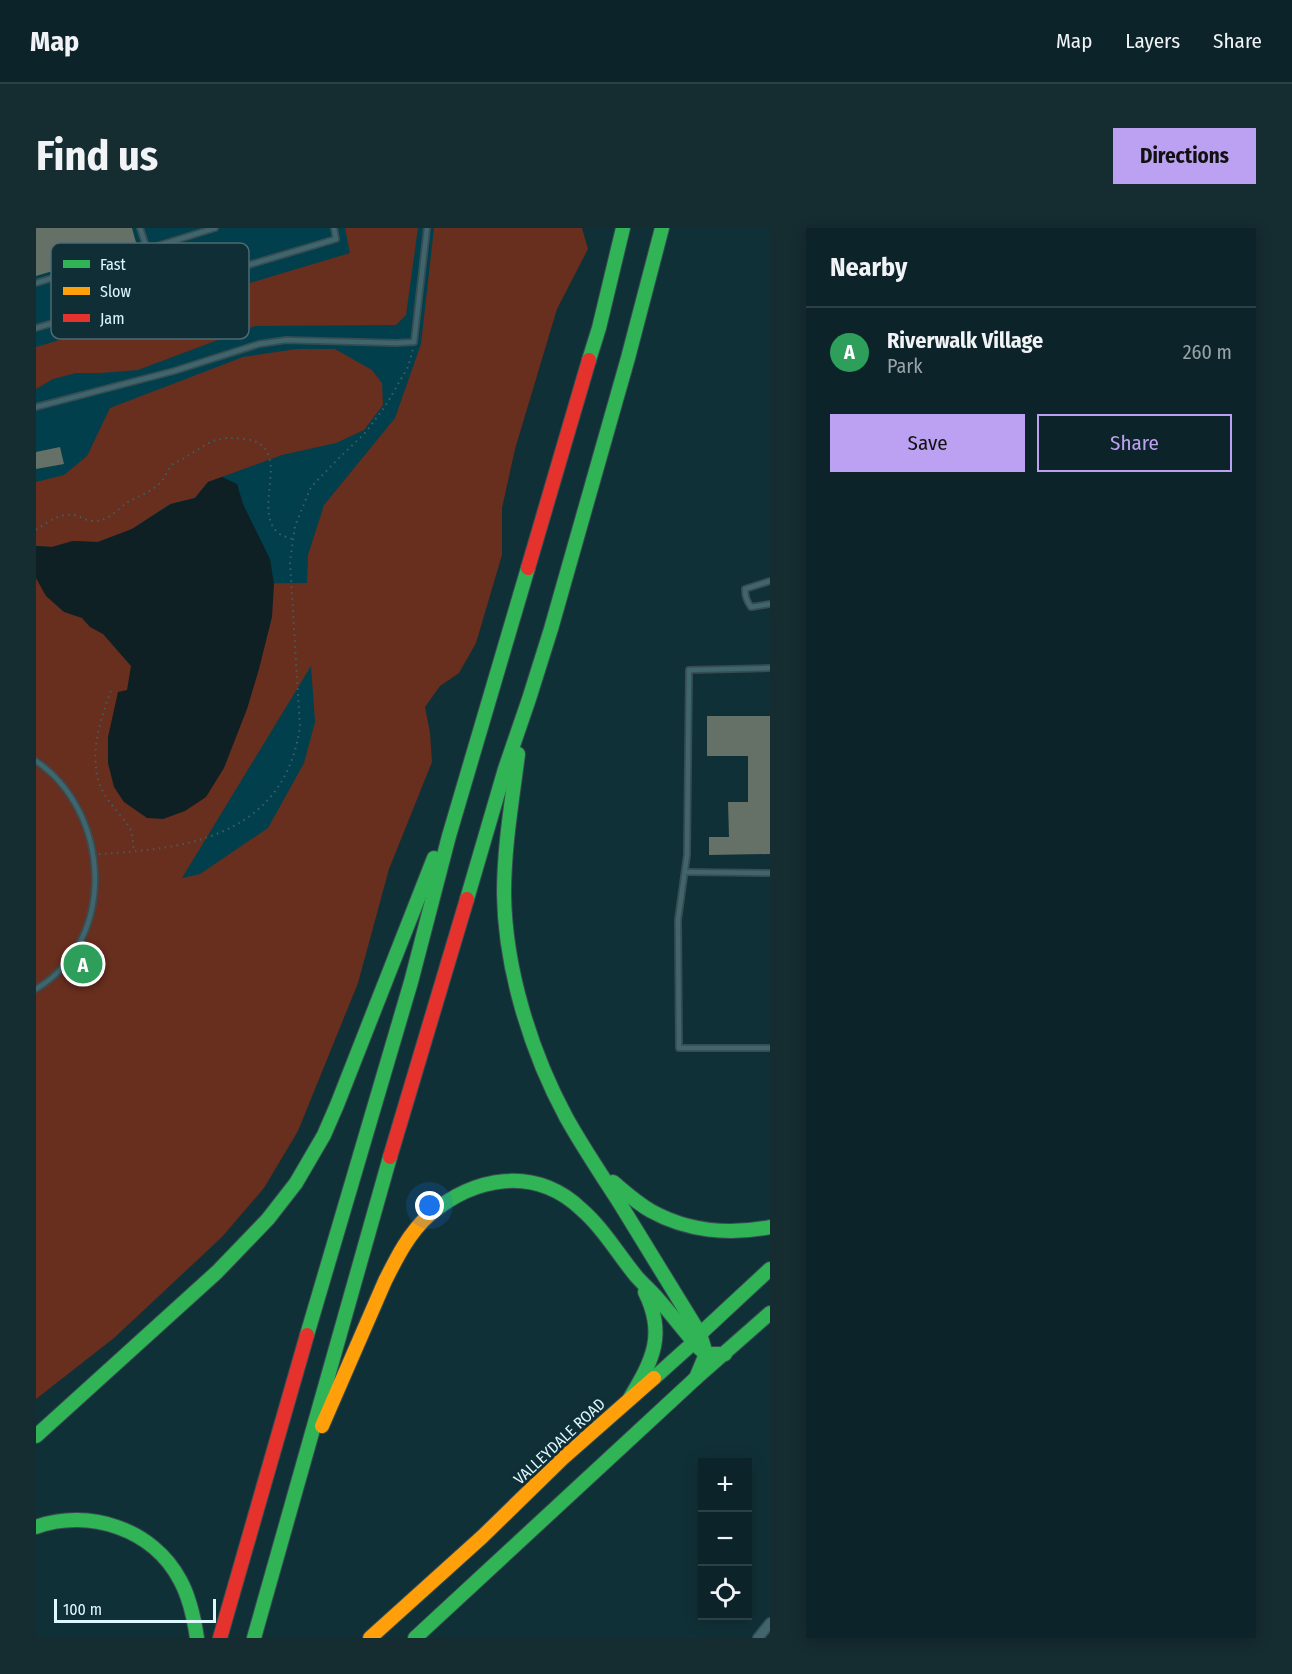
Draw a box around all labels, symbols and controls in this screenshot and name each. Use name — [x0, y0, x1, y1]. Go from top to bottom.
text: Map — [30, 25, 79, 58]
text: Map — [1056, 28, 1092, 54]
text: Layers — [1125, 28, 1180, 54]
text: Share — [1213, 28, 1262, 54]
button: Directions — [1113, 128, 1256, 184]
text: Find us — [36, 131, 158, 181]
legend — [51, 243, 249, 339]
text: Nearby — [830, 252, 907, 283]
text: Fast — [100, 255, 127, 274]
text: Slow — [100, 282, 131, 301]
text: Jam — [100, 309, 125, 328]
text: Riverwalk Village — [887, 327, 1043, 354]
text: A — [844, 340, 855, 364]
text: 260 m — [1183, 340, 1232, 364]
text: Park — [887, 354, 923, 378]
button: Save — [830, 414, 1025, 472]
button: Share — [1037, 414, 1232, 472]
pin: A — [64, 942, 102, 986]
your location — [415, 1191, 444, 1220]
street label: VALLEYDALE ROAD — [510, 1394, 609, 1489]
map controls — [698, 1458, 752, 1620]
button: + — [698, 1458, 752, 1512]
button: − — [698, 1512, 752, 1566]
button: locate — [698, 1566, 752, 1620]
scale bar — [54, 1596, 216, 1624]
text: 100 m — [63, 1600, 102, 1619]

